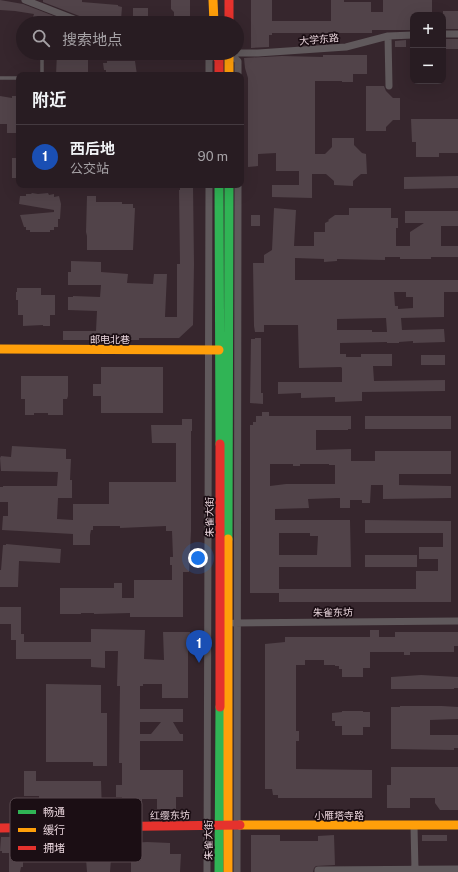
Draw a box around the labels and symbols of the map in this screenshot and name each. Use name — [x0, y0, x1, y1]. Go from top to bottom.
street label: 大学东路 — [299, 31, 339, 47]
street label: 邮电北巷 — [90, 333, 130, 345]
street label: 朱雀大街 — [203, 497, 215, 537]
your location — [188, 548, 208, 568]
street label: 朱雀东坊 — [313, 606, 353, 618]
pin: 1 — [186, 630, 212, 663]
legend — [10, 798, 142, 862]
text: 畅通 — [43, 806, 65, 818]
street label: 红缨东坊 — [150, 809, 190, 821]
street label: 小雁塔寺路 — [314, 809, 364, 821]
street label: 朱雀大街 — [202, 820, 214, 860]
text: 缓行 — [43, 824, 65, 836]
text: 拥堵 — [43, 842, 65, 854]

